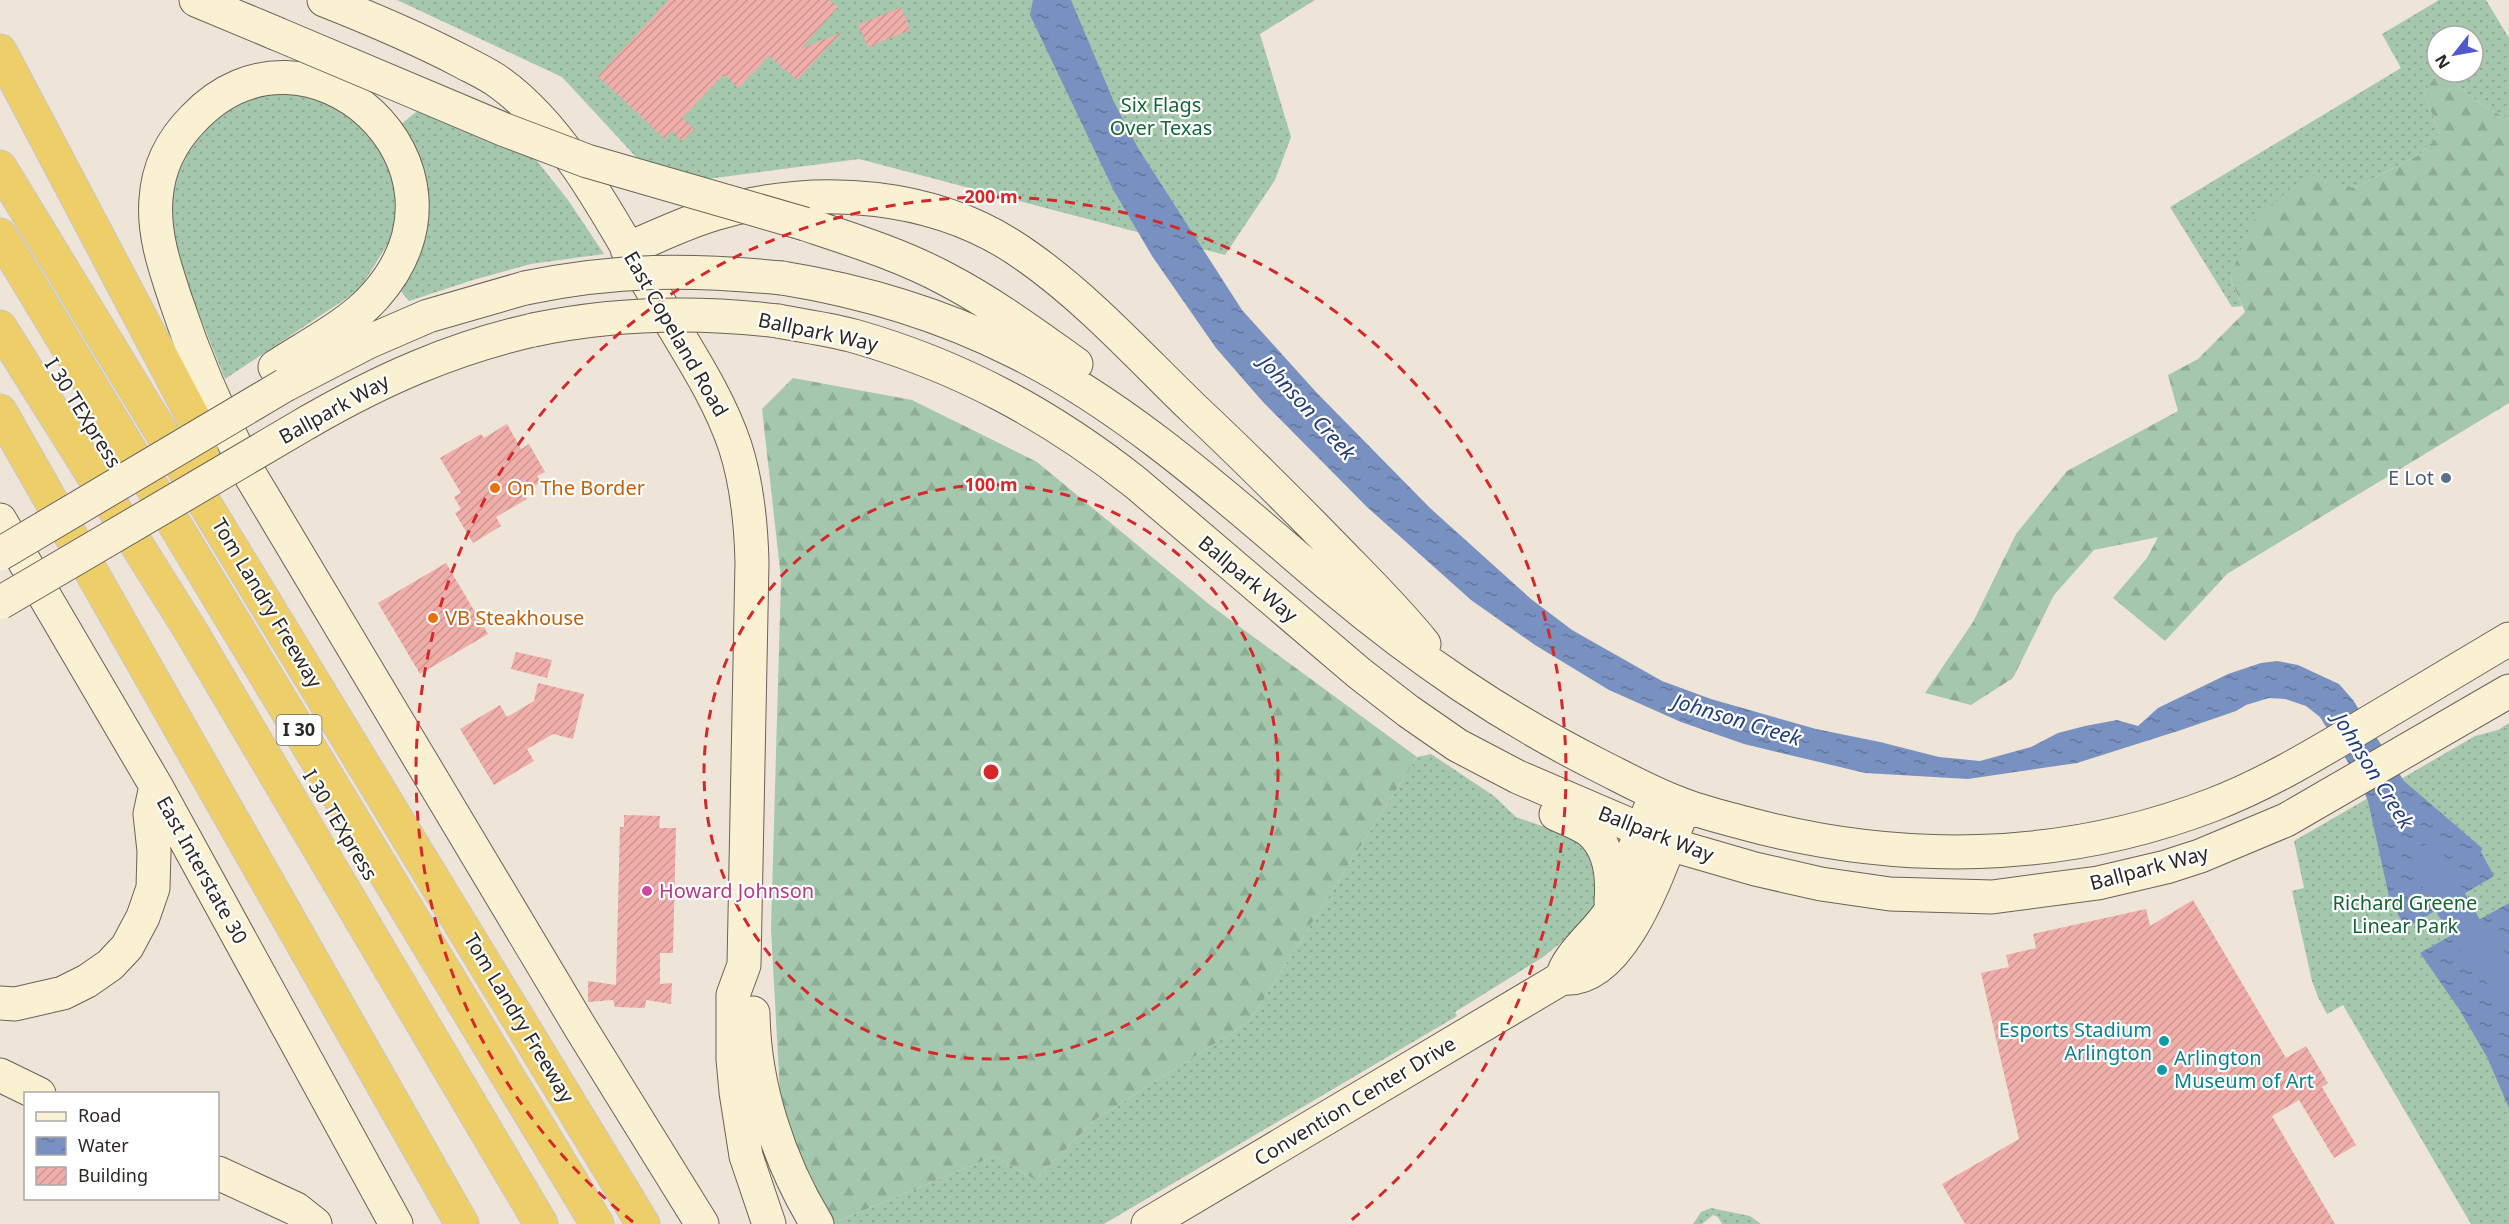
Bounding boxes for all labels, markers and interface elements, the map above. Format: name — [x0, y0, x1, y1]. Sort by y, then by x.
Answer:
north arrow — [2425, 24, 2485, 84]
text: N — [2429, 50, 2455, 73]
park label: Six Flags Over Texas — [1110, 91, 1212, 141]
text: 200 m — [964, 184, 1018, 208]
street label: East Copeland Road — [618, 246, 735, 421]
street label: Ballpark Way — [756, 306, 881, 358]
water label: Johnson Creek — [1250, 346, 1363, 467]
street label: I 30 TEXpress — [39, 353, 128, 473]
street label: Ballpark Way — [274, 367, 394, 450]
place label: E Lot — [2388, 464, 2434, 491]
marker: E Lot — [2439, 471, 2453, 485]
text: 100 m — [964, 472, 1018, 496]
place label: On The Border — [507, 474, 645, 501]
marker: On The Border — [488, 481, 502, 495]
street label: Tom Landry Freeway — [206, 513, 329, 693]
street label: Ballpark Way — [1193, 529, 1304, 629]
place label: VB Steakhouse — [445, 604, 584, 631]
marker: VB Steakhouse — [426, 611, 440, 625]
water label: Johnson Creek — [1666, 685, 1806, 752]
water label: Johnson Creek — [2325, 704, 2422, 835]
road number: I 30 — [276, 715, 322, 745]
centre of rings — [981, 762, 1001, 782]
street label: I 30 TEXpress — [297, 764, 384, 885]
street label: East Interstate 30 — [151, 791, 254, 948]
street label: Ballpark Way — [1594, 799, 1719, 868]
street label: Ballpark Way — [2087, 839, 2212, 896]
place label: Howard Johnson — [659, 877, 814, 904]
marker: Howard Johnson — [640, 884, 654, 898]
park label: Richard Greene Linear Park — [2333, 889, 2477, 939]
street label: Tom Landry Freeway — [458, 928, 581, 1108]
place label: Esports Stadium Arlington — [1999, 1016, 2152, 1066]
street label: Convention Center Drive — [1249, 1030, 1461, 1172]
marker: Esports Stadium Arlington — [2157, 1034, 2171, 1048]
place label: Arlington Museum of Art — [2174, 1044, 2314, 1094]
marker: Arlington Museum of Art — [2155, 1063, 2169, 1077]
legend — [24, 1092, 219, 1200]
text: Road — [78, 1103, 121, 1127]
text: Water — [78, 1133, 129, 1157]
text: Building — [78, 1163, 148, 1187]

